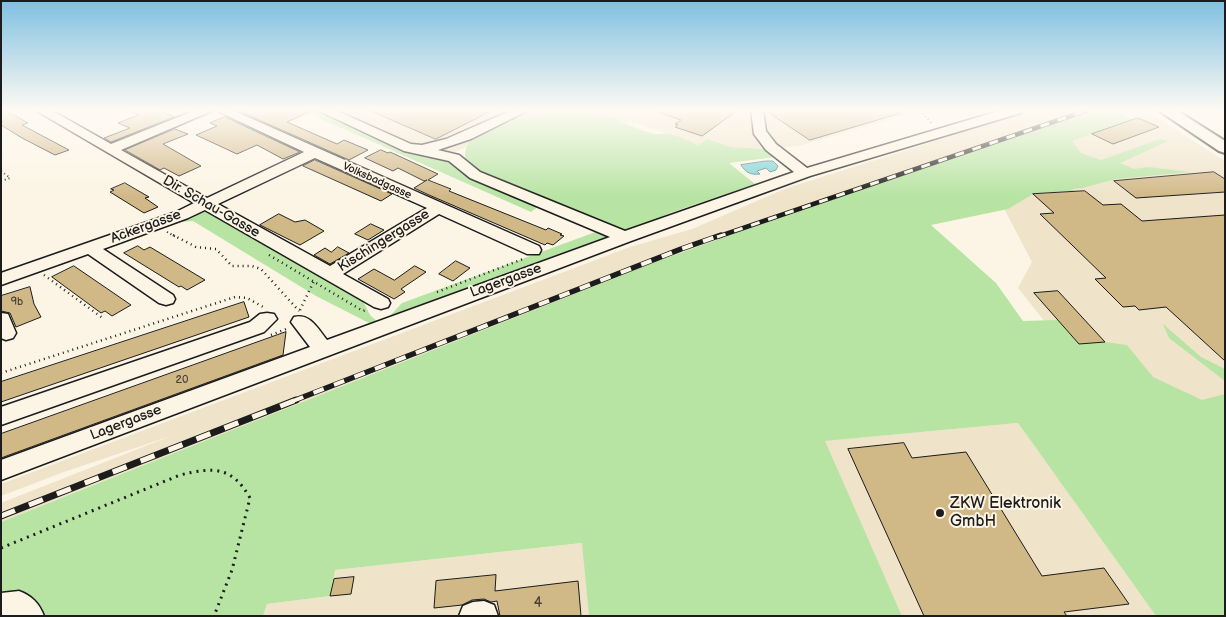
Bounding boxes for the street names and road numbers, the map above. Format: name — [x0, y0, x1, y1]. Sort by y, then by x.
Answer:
street label: Volksbadgasse — [340, 160, 414, 202]
street label: Dir. Schau-Gasse — [159, 172, 263, 242]
street label: Kischingergasse — [335, 206, 433, 276]
street label: Ackergasse — [109, 207, 183, 247]
street label: Lagergasse — [468, 260, 544, 302]
street label: Lagergasse — [88, 402, 164, 444]

